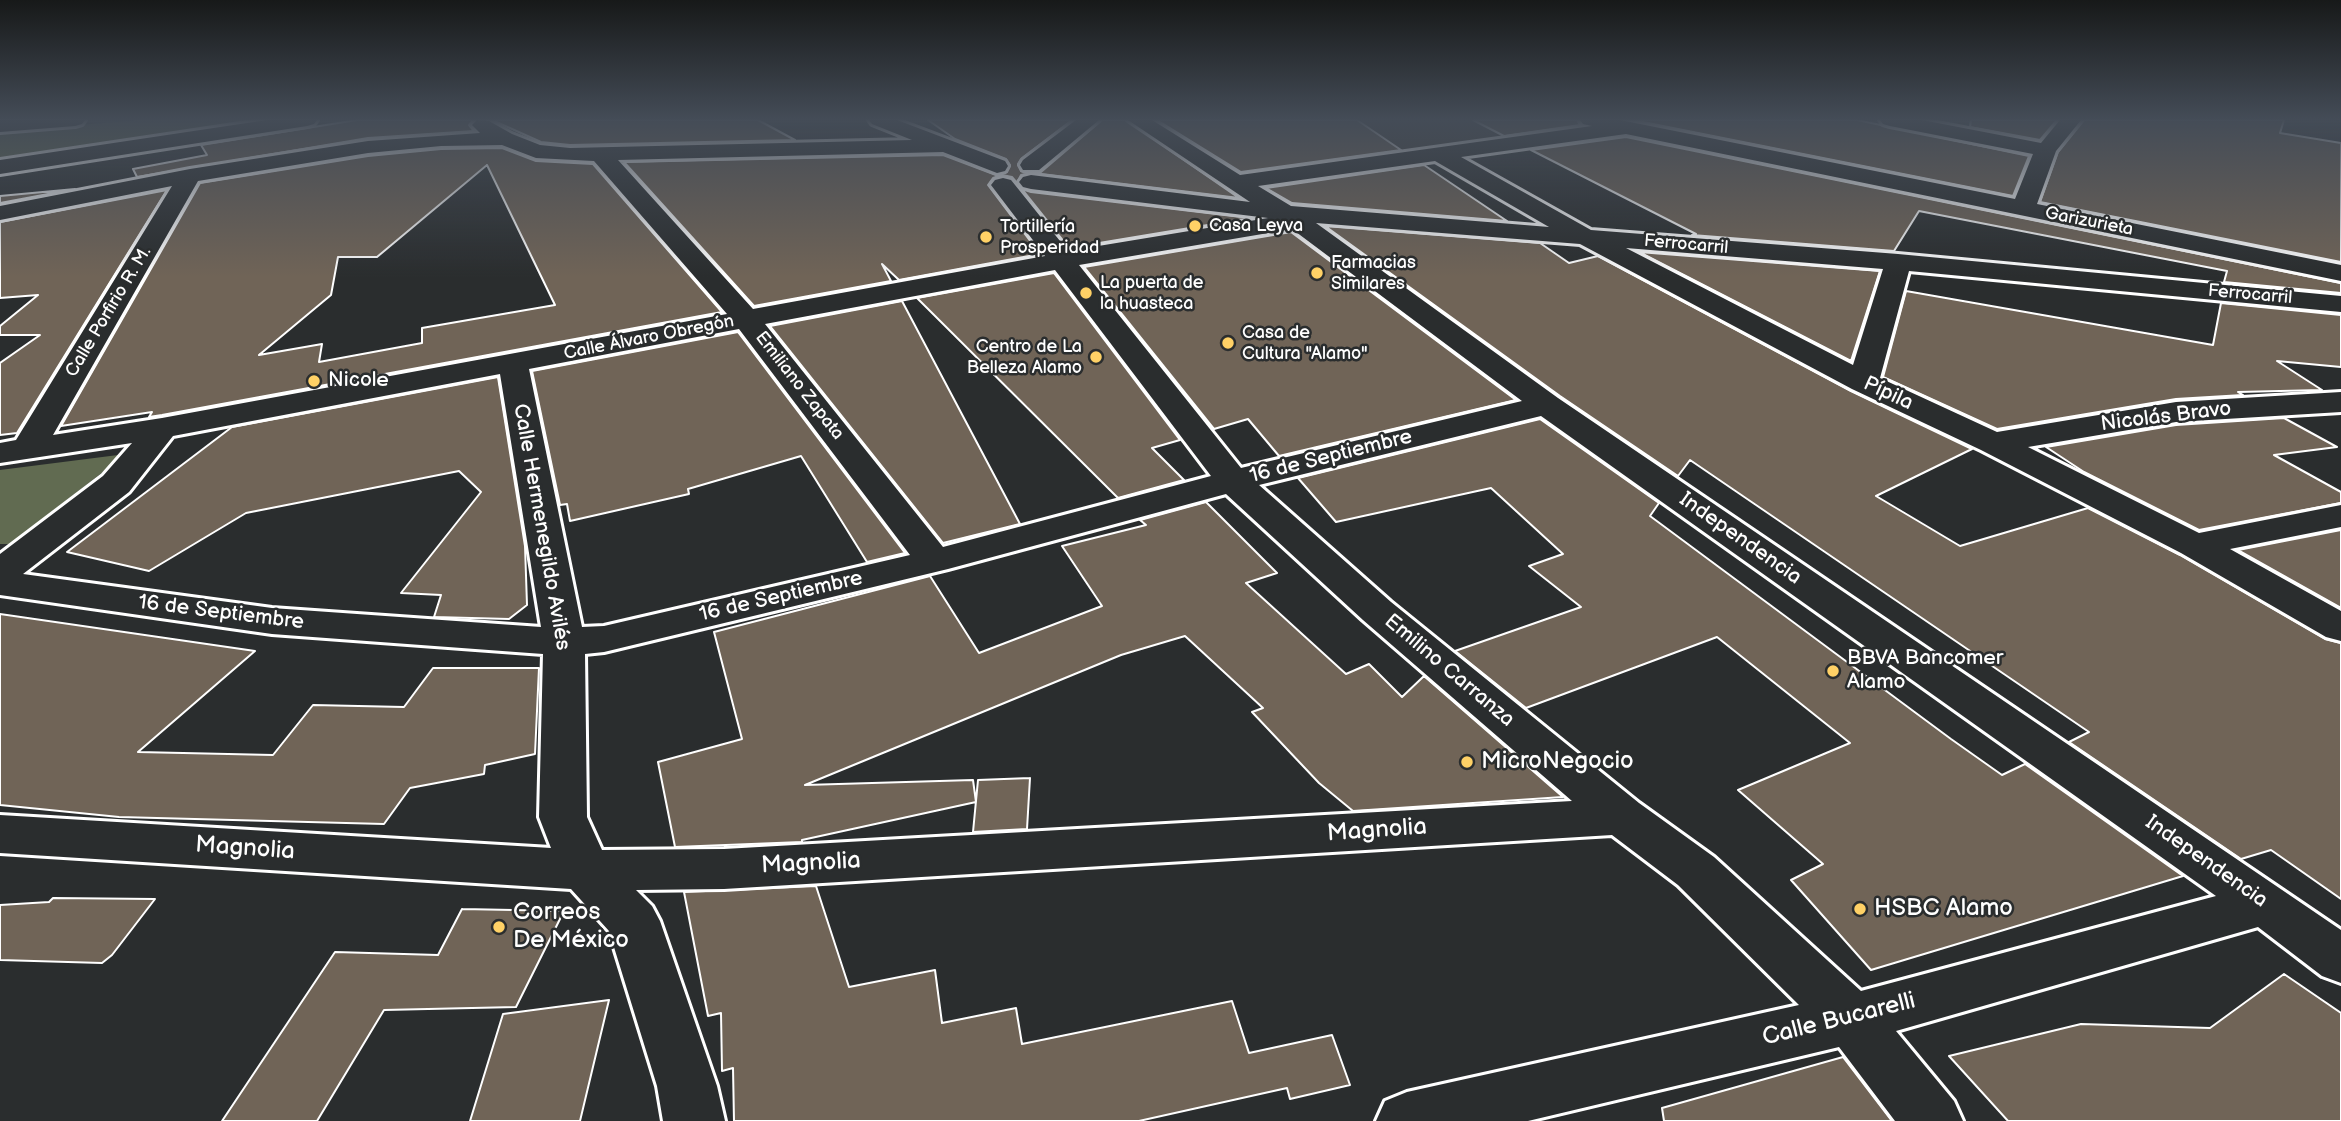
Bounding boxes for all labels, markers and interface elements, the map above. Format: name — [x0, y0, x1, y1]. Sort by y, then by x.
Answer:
street label: Garizurieta — [2043, 203, 2135, 241]
place label: Casa Leyva — [1209, 215, 1303, 237]
place label: Tortillería Prosperidad — [1000, 216, 1099, 258]
marker: Casa Leyva — [1187, 218, 1203, 234]
marker: Tortillería Prosperidad — [978, 229, 994, 245]
street label: Ferrocarril — [1643, 231, 1729, 259]
street label: Calle Porfirio R. M. — [62, 243, 156, 381]
place label: Farmacias Similares — [1331, 252, 1416, 294]
marker: Farmacias Similares — [1309, 265, 1325, 281]
place label: La puerta de la huasteca — [1100, 272, 1204, 314]
street label: Ferrocarril — [2207, 281, 2293, 309]
marker: La puerta de la huasteca — [1078, 285, 1094, 301]
street label: Calle Álvaro Obregón — [562, 311, 736, 365]
place label: Casa de Cultura "Alamo" — [1242, 322, 1368, 364]
street label: Emiliano Zapata — [750, 327, 848, 445]
marker: Casa de Cultura "Alamo" — [1220, 335, 1236, 351]
place label: Centro de La Belleza Alamo — [967, 336, 1082, 378]
marker: Centro de La Belleza Alamo — [1088, 349, 1104, 365]
place label: Nicole — [328, 368, 389, 394]
street label: Pípila — [1859, 372, 1917, 416]
marker: Nicole — [306, 373, 322, 389]
street label: Nicolás Bravo — [2099, 396, 2233, 438]
street label: Calle Hermenegildo Avilés — [507, 402, 575, 652]
street label: 16 de Septiembre — [1247, 425, 1415, 489]
street label: Independencia — [1674, 487, 1806, 591]
street label: 16 de Septiembre — [697, 566, 865, 628]
street label: 16 de Septiembre — [137, 590, 305, 636]
street label: Emilino Carranza — [1379, 609, 1519, 733]
place label: BBVA Bancomer Alamo — [1847, 646, 2003, 696]
marker: BBVA Bancomer Alamo — [1825, 663, 1841, 679]
place label: MicroNegocio — [1481, 748, 1634, 776]
marker: MicroNegocio — [1459, 754, 1475, 770]
street label: Independencia — [2140, 810, 2272, 914]
street label: Magnolia — [1326, 813, 1428, 849]
street label: Magnolia — [194, 831, 296, 867]
street label: Magnolia — [760, 847, 862, 881]
place label: HSBC Alamo — [1874, 895, 2013, 923]
place label: Correos De México — [513, 899, 629, 955]
marker: HSBC Alamo — [1852, 901, 1868, 917]
marker: Correos De México — [491, 919, 507, 935]
street label: Calle Bucarelli — [1759, 987, 1919, 1053]

